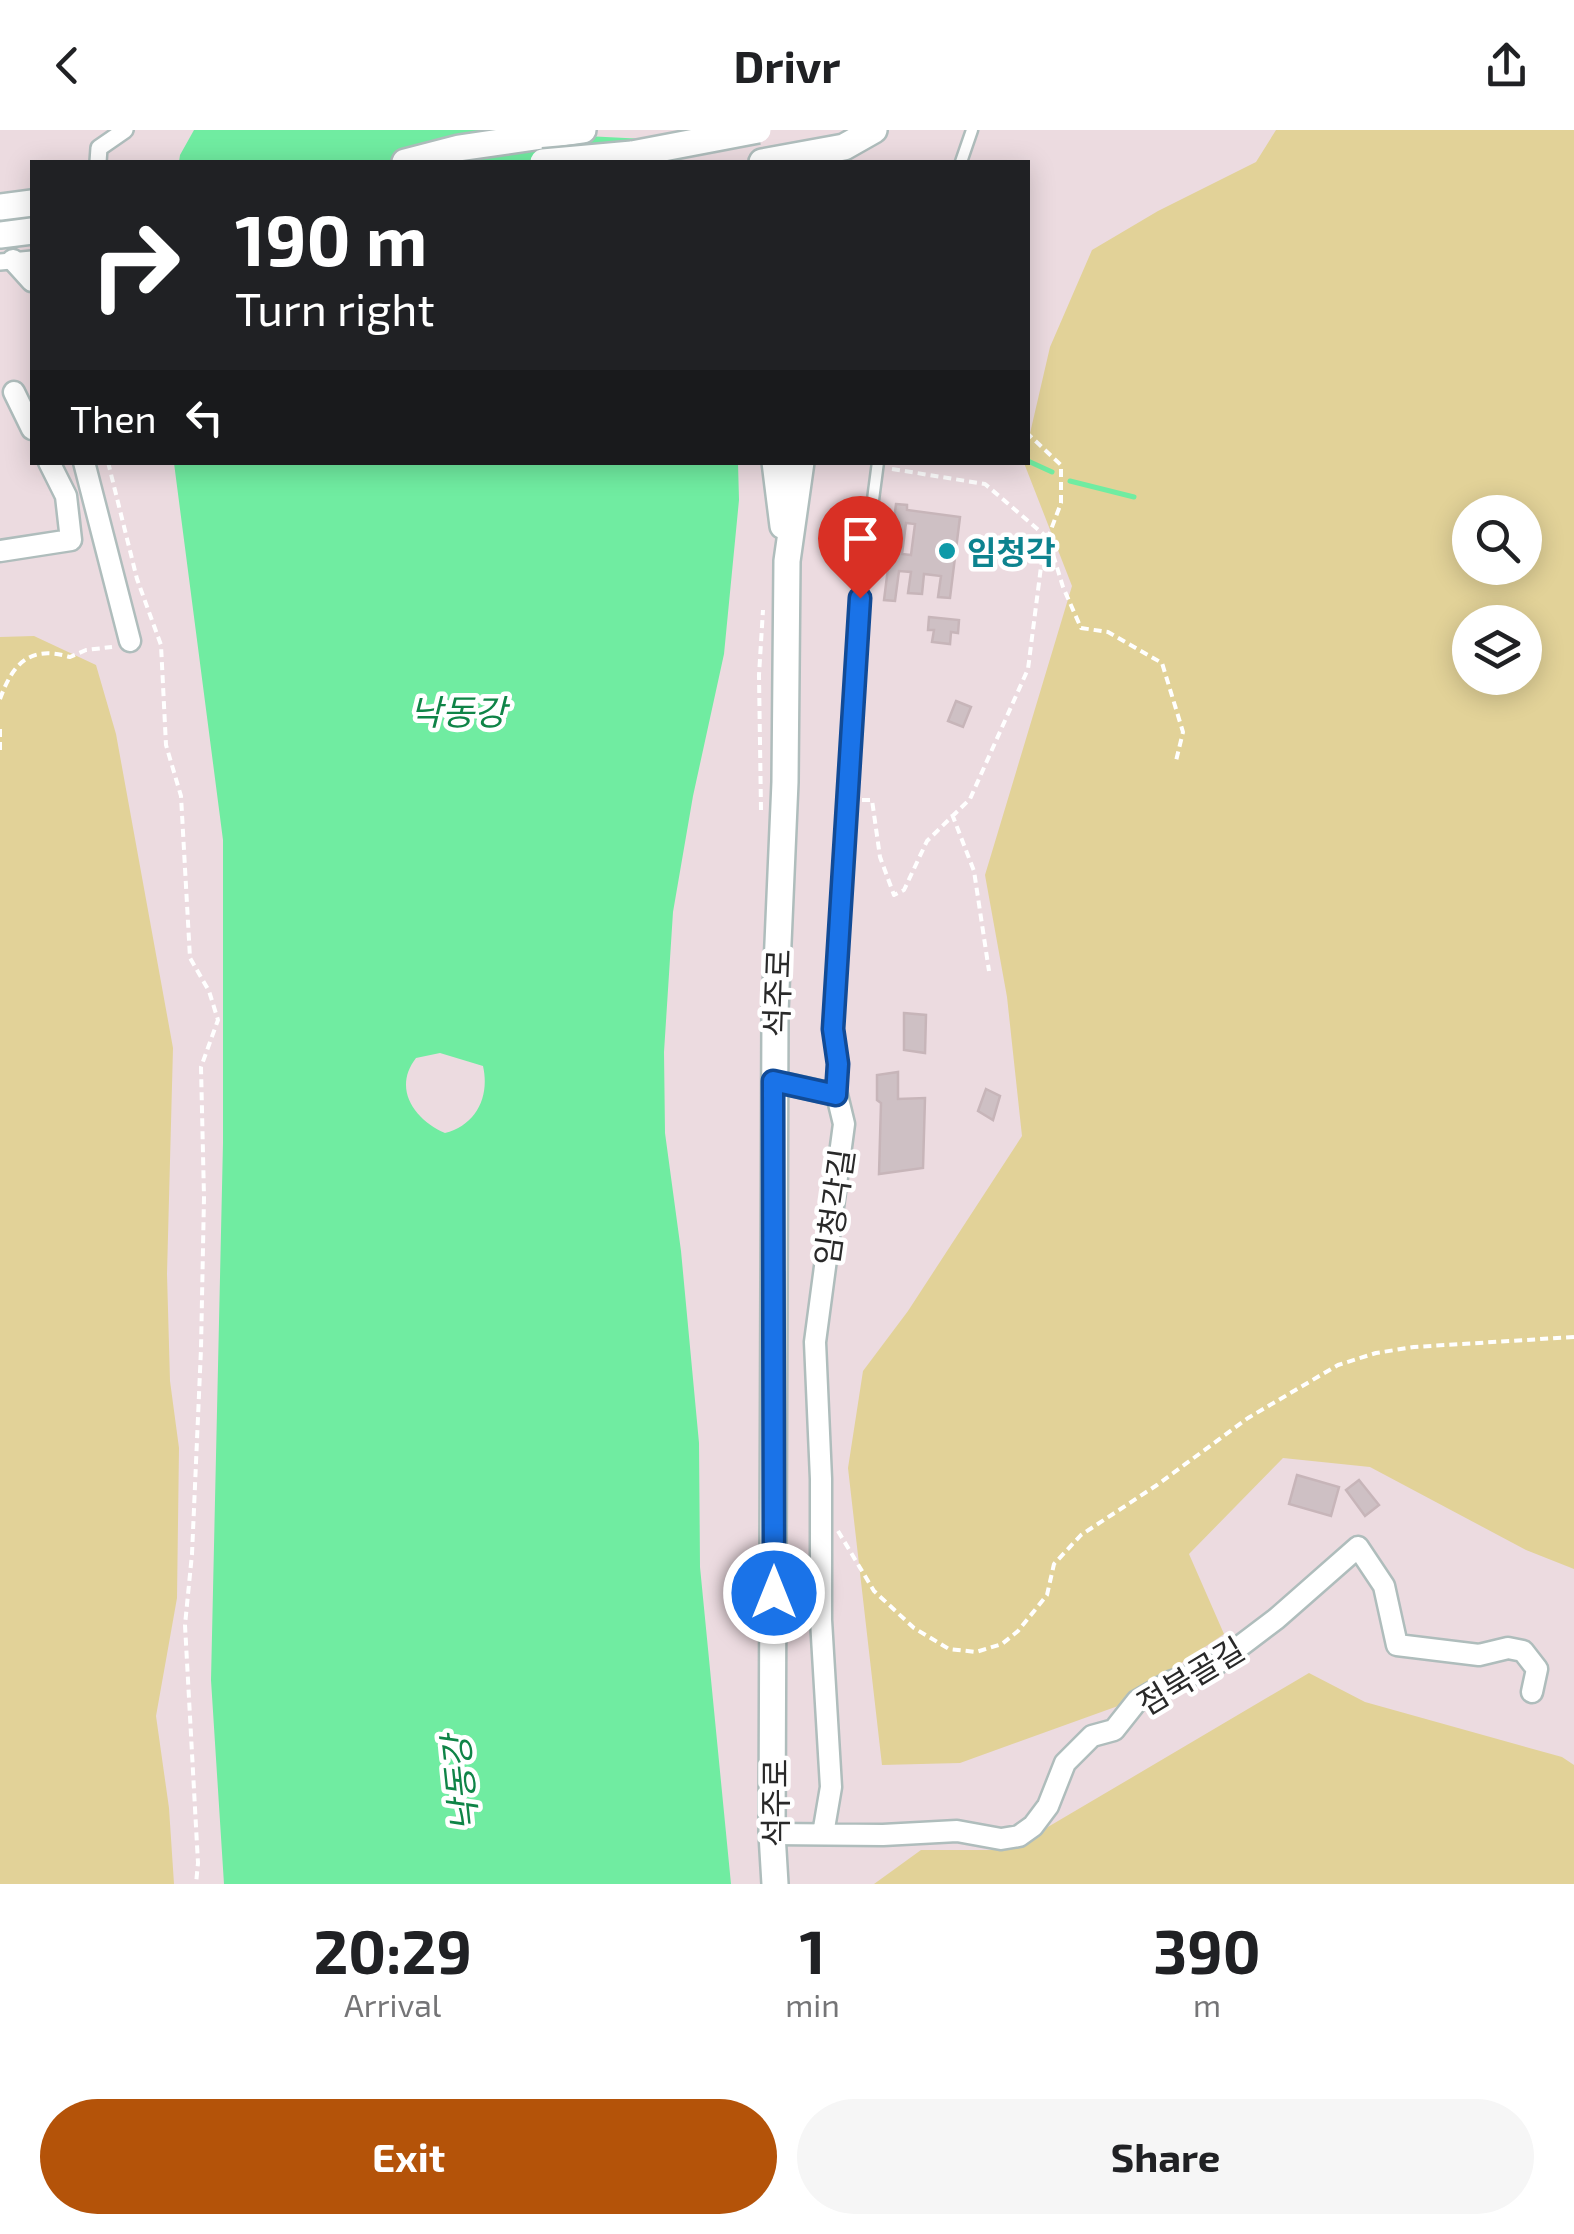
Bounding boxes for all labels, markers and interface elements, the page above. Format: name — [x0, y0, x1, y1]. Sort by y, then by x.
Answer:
icon: back — [40, 38, 95, 93]
text: Drivr — [733, 38, 841, 92]
icon: share — [1479, 38, 1534, 93]
text: 190 m — [235, 196, 428, 280]
icon: right — [70, 200, 200, 330]
text: Turn right — [235, 281, 435, 335]
icon: left — [177, 390, 232, 445]
text: Then — [70, 395, 157, 441]
map controls — [1452, 495, 1542, 695]
button: search — [1452, 495, 1542, 585]
pin — [818, 496, 903, 599]
icon: arrive — [833, 511, 888, 566]
place label: 임청각 — [967, 532, 1055, 570]
marker: 임청각 — [936, 540, 958, 562]
button: layers — [1452, 605, 1542, 695]
water label: 낙동강 — [410, 690, 511, 732]
street label: 석주로 — [755, 948, 797, 1038]
street label: 임청각길 — [806, 1146, 860, 1268]
position arrow — [722, 1541, 826, 1645]
street label: 점북골길 — [1130, 1628, 1250, 1722]
water label: 낙동강 — [433, 1729, 485, 1834]
street label: 석주로 — [755, 1759, 793, 1847]
text: 20:29 — [313, 1914, 472, 1986]
text: 1 — [800, 1914, 826, 1986]
text: 390 — [1153, 1914, 1261, 1986]
text: Arrival — [344, 1985, 441, 2023]
text: min — [785, 1985, 840, 2023]
text: m — [1193, 1985, 1221, 2023]
button: Exit — [40, 2099, 777, 2214]
button: Share — [797, 2099, 1534, 2214]

